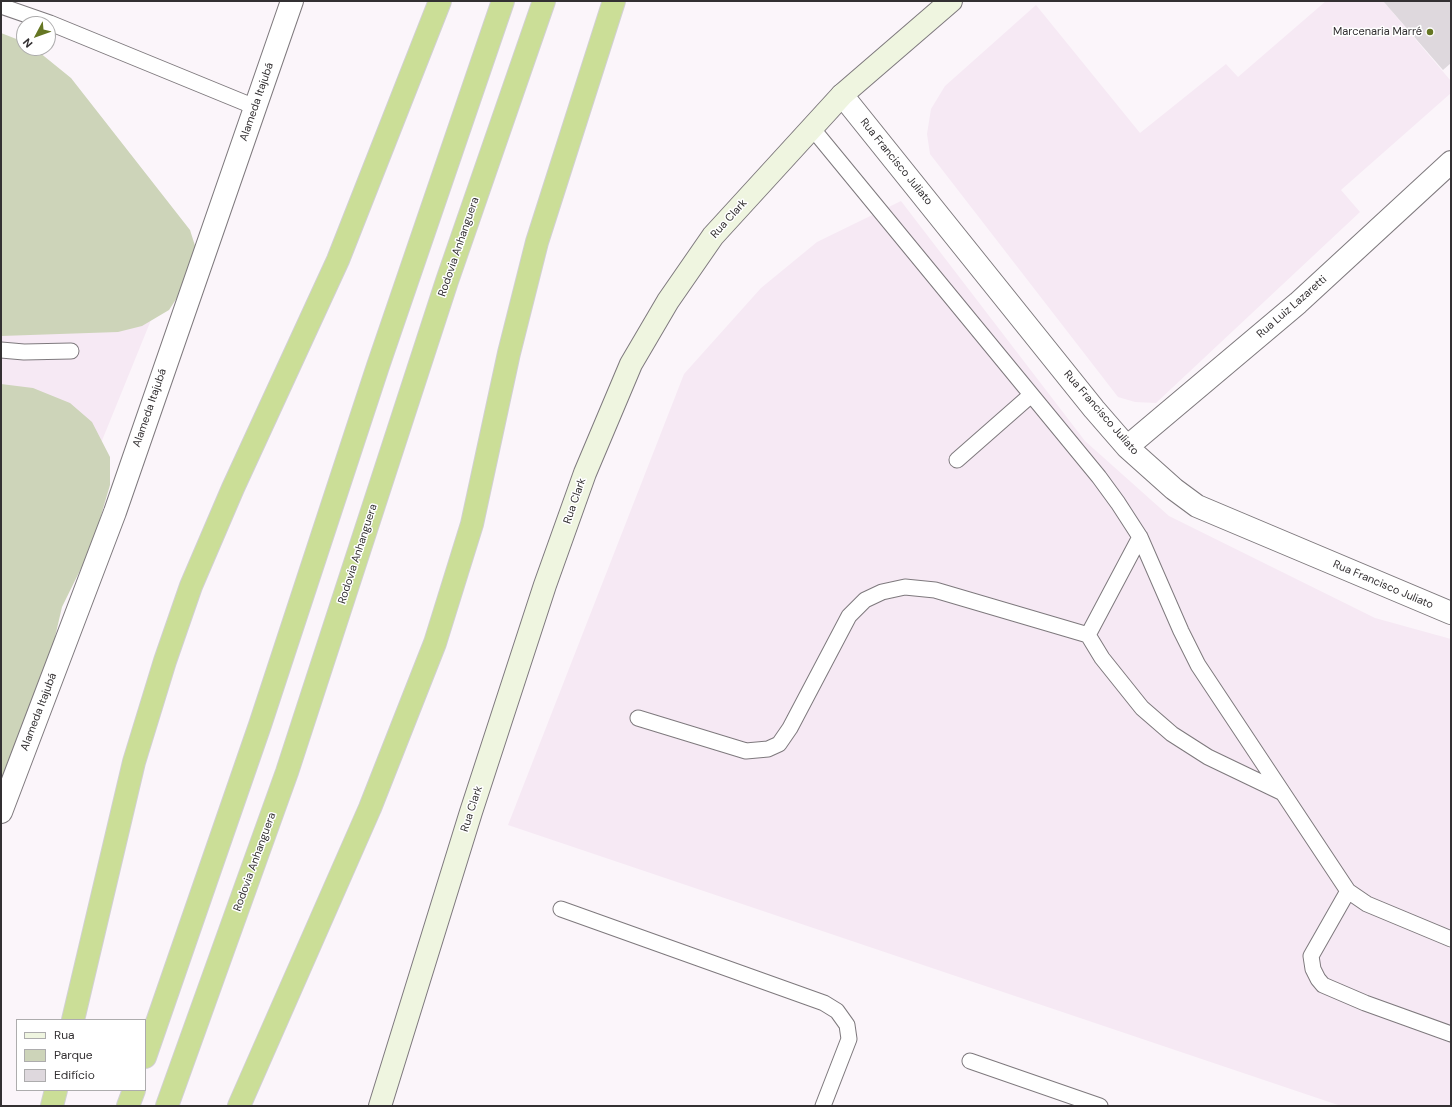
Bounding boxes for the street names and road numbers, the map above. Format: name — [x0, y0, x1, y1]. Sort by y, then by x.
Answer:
street label: Alameda Itajubá — [237, 61, 277, 143]
street label: Rua Francisco Juliato — [857, 116, 935, 208]
street label: Rodovia Anhanguera — [436, 196, 482, 298]
street label: Rua Clark — [708, 197, 750, 241]
street label: Rua Luiz Lazaretti — [1254, 273, 1330, 341]
street label: Alameda Itajubá — [130, 367, 170, 449]
street label: Rua Francisco Juliato — [1061, 368, 1141, 458]
street label: Rua Clark — [561, 476, 589, 526]
street label: Rodovia Anhanguera — [336, 502, 380, 606]
street label: Rua Francisco Juliato — [1331, 558, 1435, 612]
street label: Alameda Itajubá — [18, 671, 60, 753]
street label: Rua Clark — [458, 784, 486, 834]
street label: Rodovia Anhanguera — [231, 811, 279, 913]

